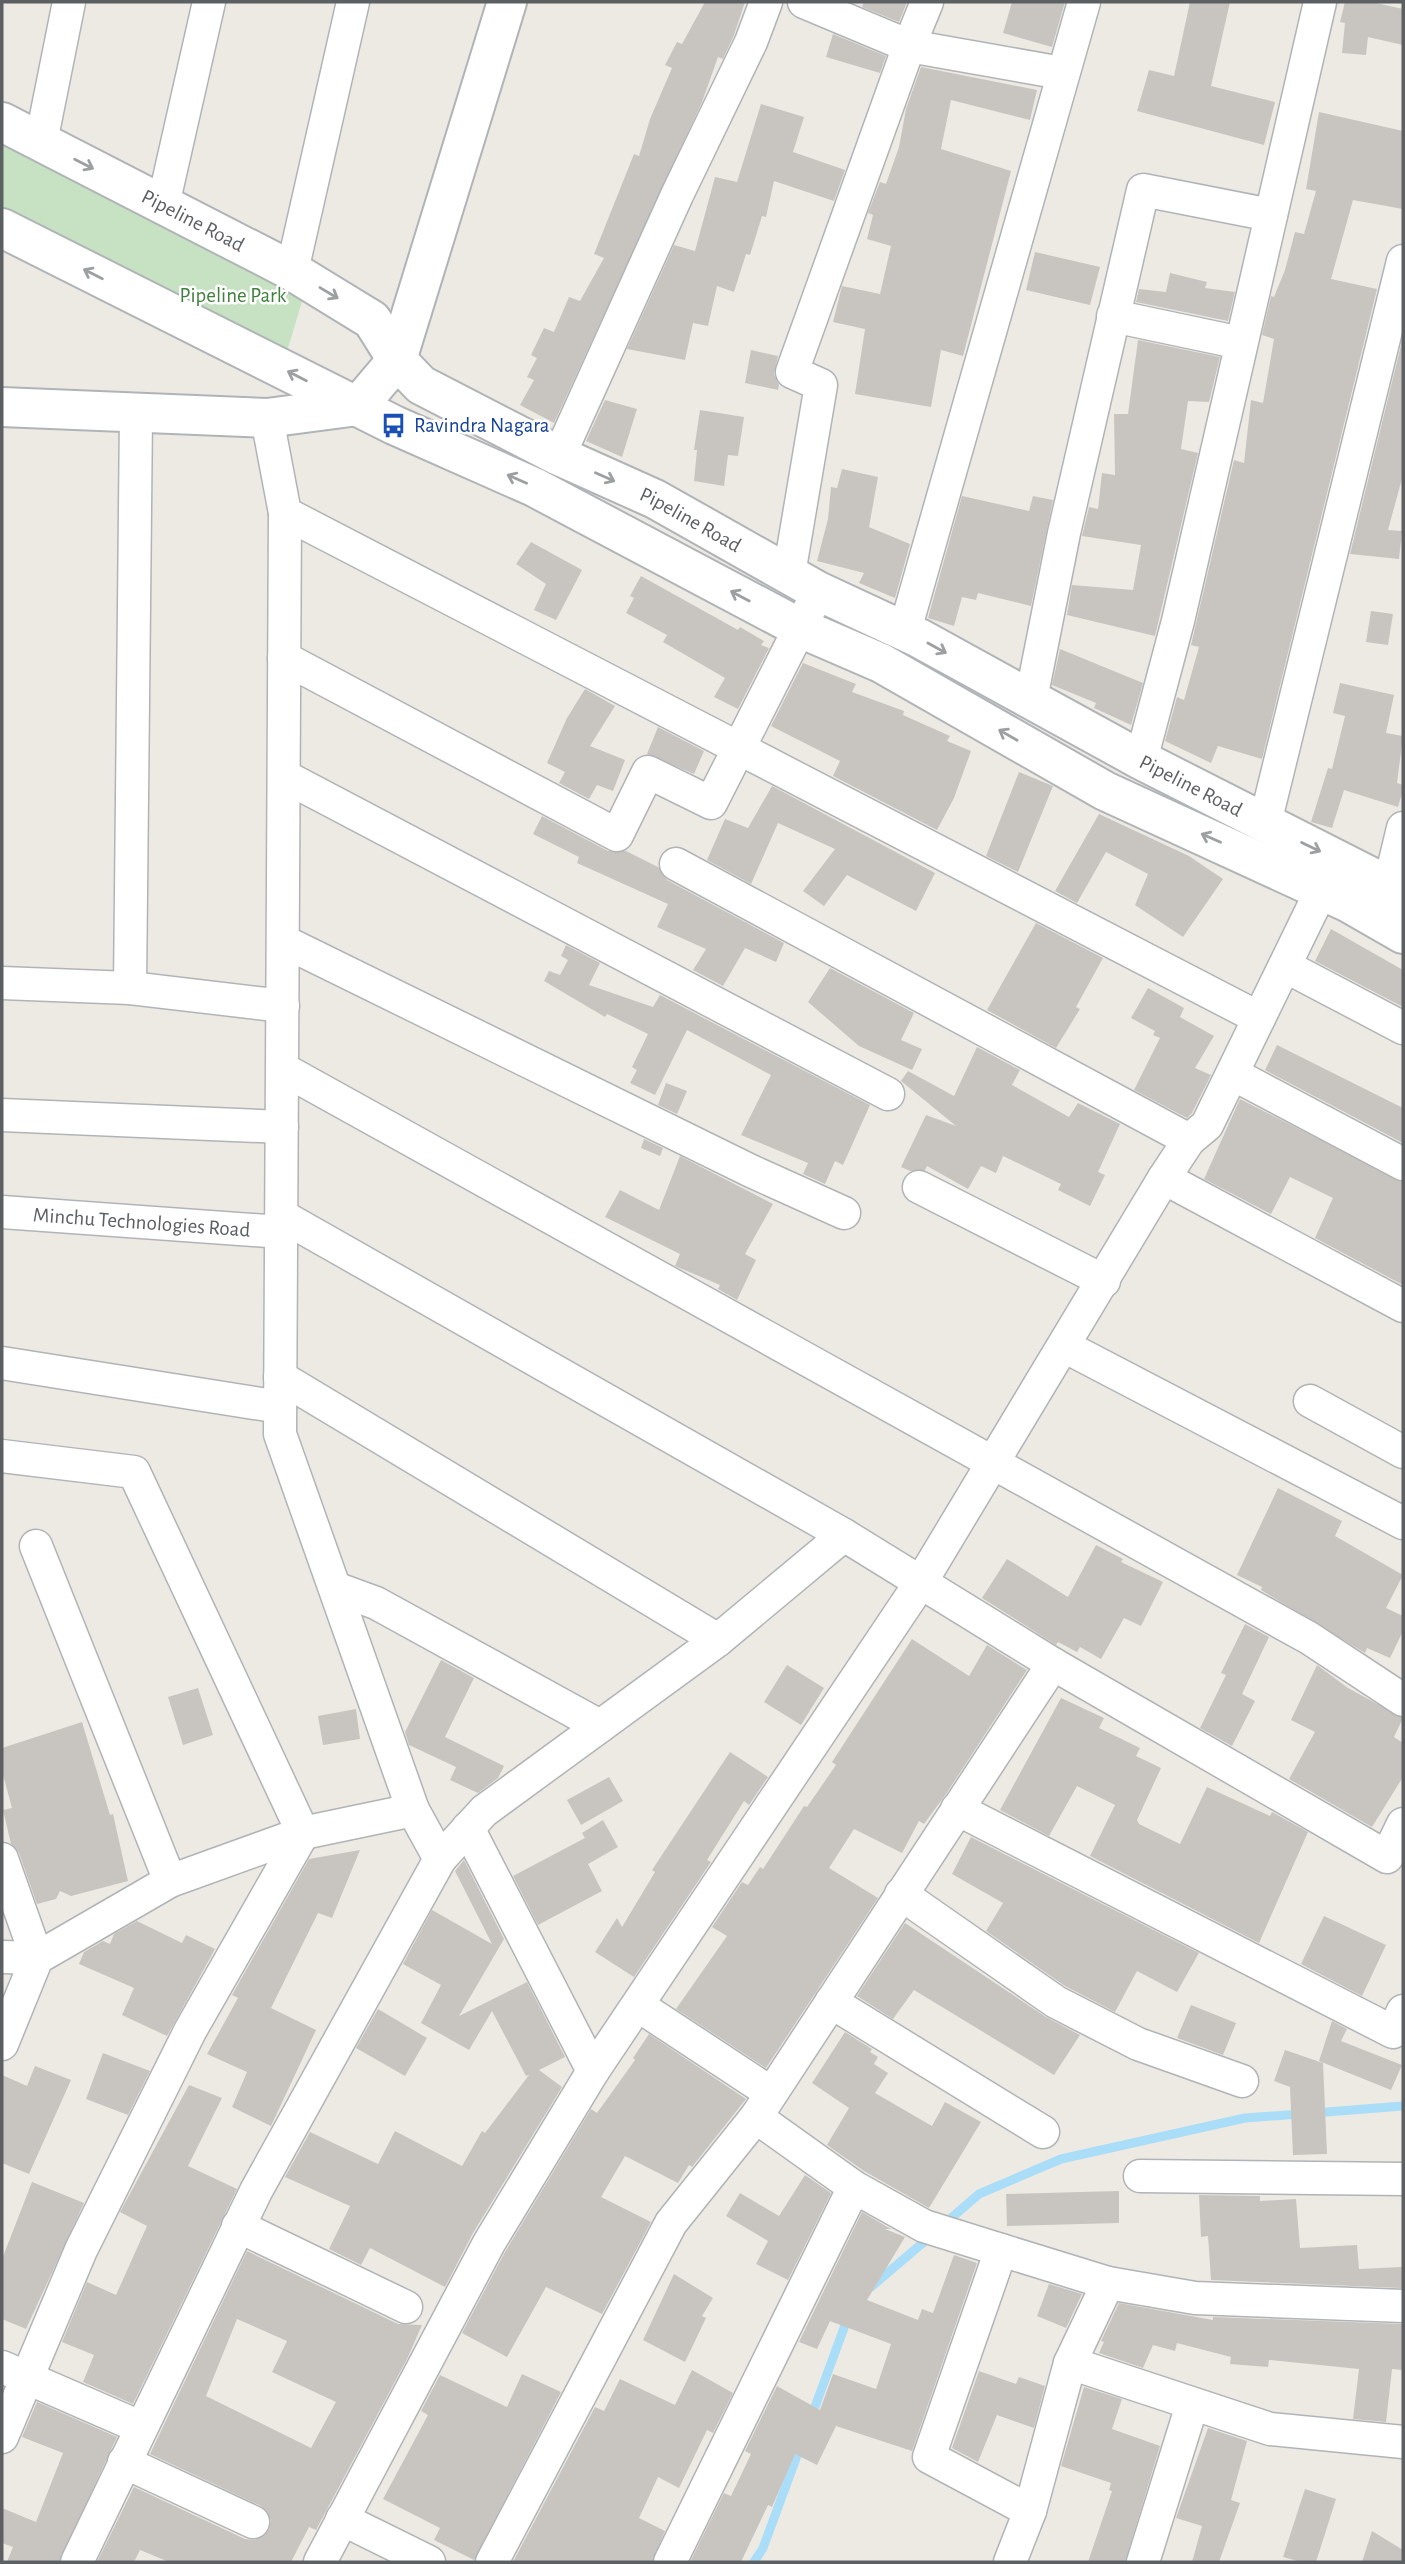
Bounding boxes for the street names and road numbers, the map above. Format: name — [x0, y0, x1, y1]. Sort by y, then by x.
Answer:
street label: Pipeline Road — [138, 186, 248, 256]
street label: Pipeline Road — [637, 484, 745, 556]
street label: Pipeline Road — [1136, 751, 1246, 821]
street label: Minchu Technologies Road — [32, 1204, 251, 1241]

